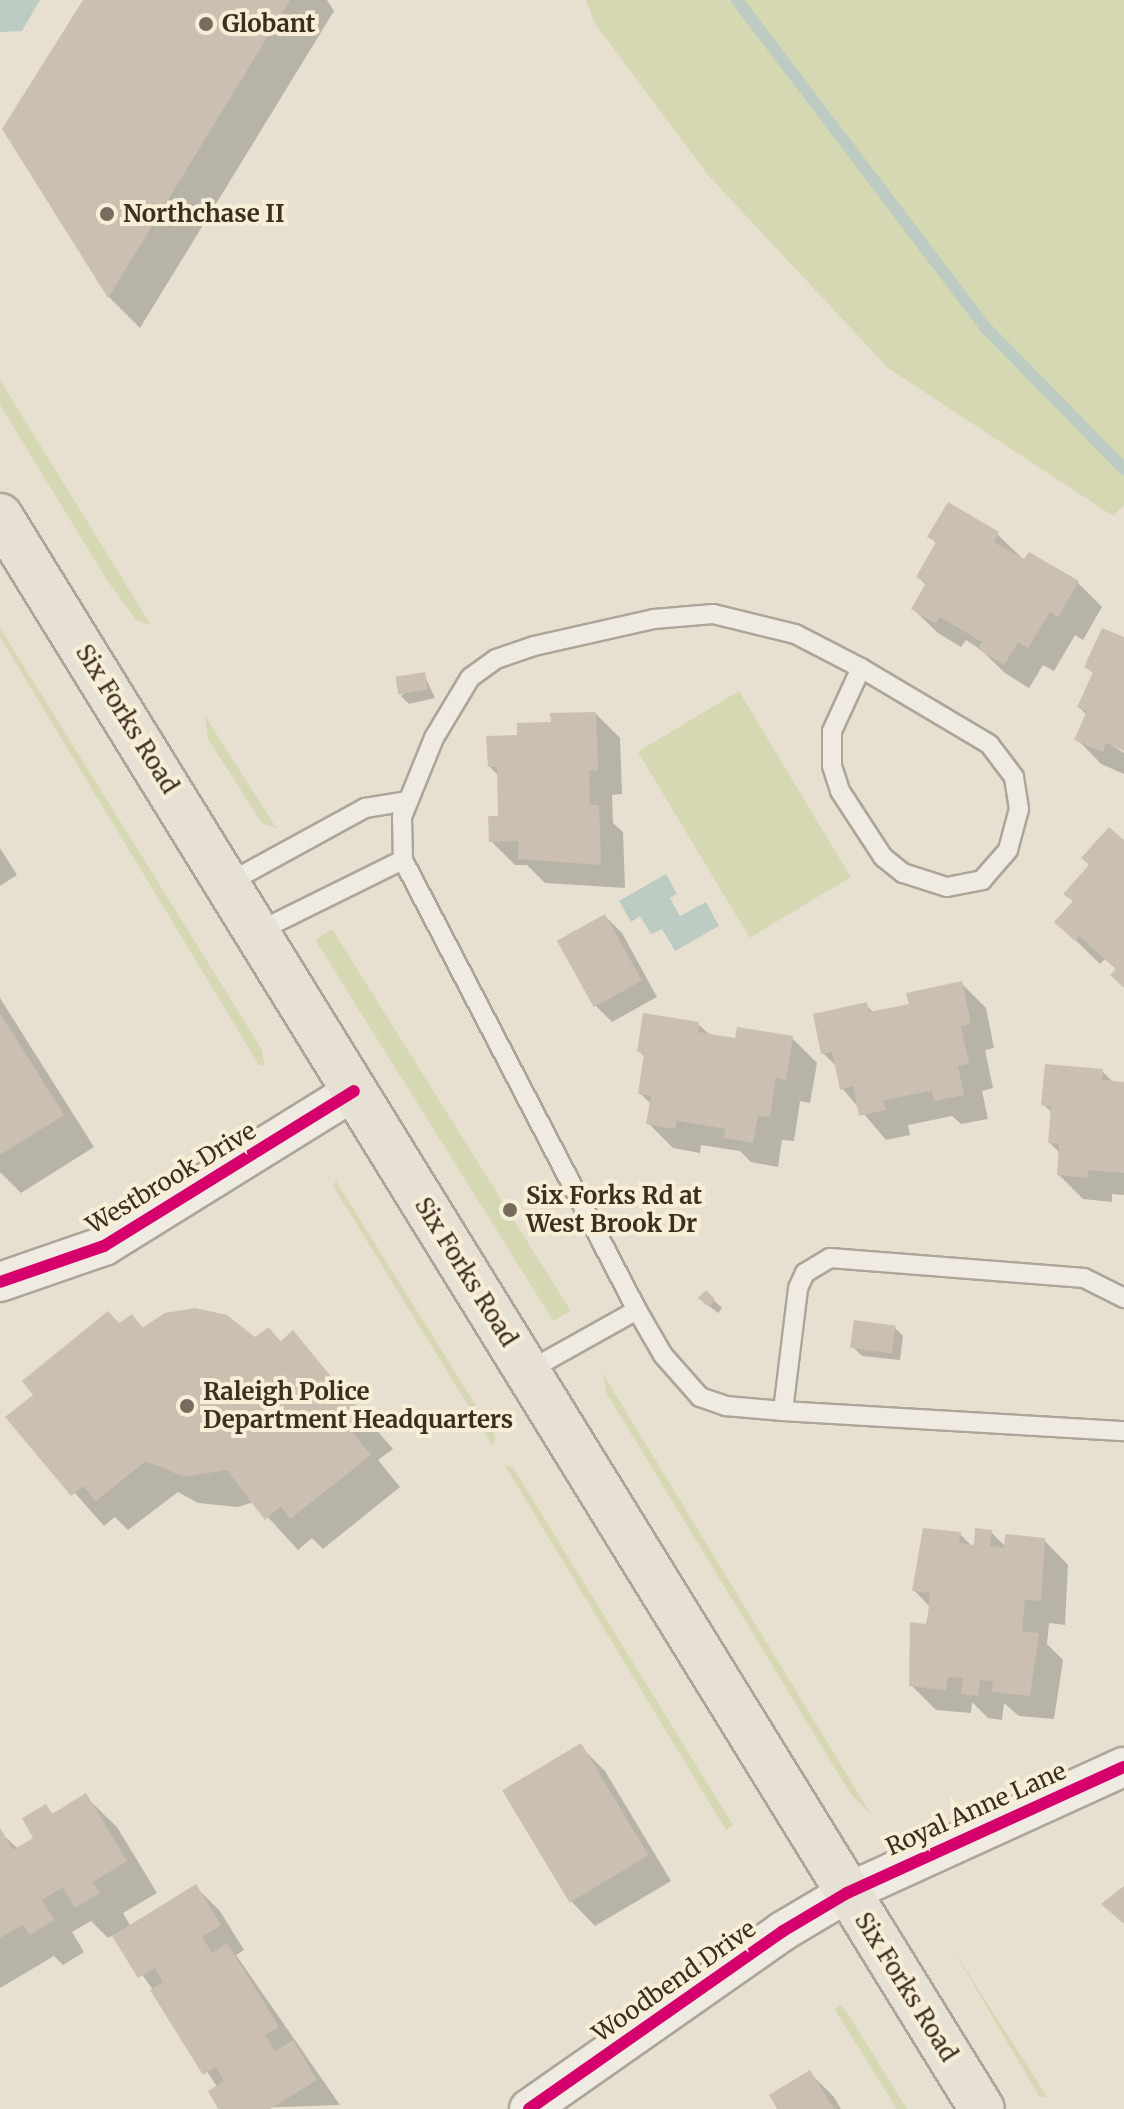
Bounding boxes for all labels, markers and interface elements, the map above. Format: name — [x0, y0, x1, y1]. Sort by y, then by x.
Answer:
place label: Globant — [222, 10, 315, 38]
marker: Globant — [197, 15, 215, 33]
place label: Northchase II — [123, 200, 285, 228]
marker: Northchase II — [98, 205, 116, 223]
street label: Six Forks Road — [70, 639, 184, 799]
street label: Westbrook Drive — [81, 1116, 261, 1240]
place label: Six Forks Rd at West Brook Dr — [526, 1182, 702, 1238]
street label: Six Forks Road — [409, 1192, 523, 1352]
marker: Six Forks Rd at West Brook Dr — [501, 1201, 519, 1219]
place label: Raleigh Police Department Headquarters — [203, 1378, 513, 1434]
marker: Raleigh Police Department Headquarters — [178, 1397, 196, 1415]
street label: Royal Anne Lane — [881, 1756, 1071, 1862]
street label: Six Forks Road — [849, 1907, 963, 2067]
street label: Woodbend Drive — [587, 1914, 761, 2048]

